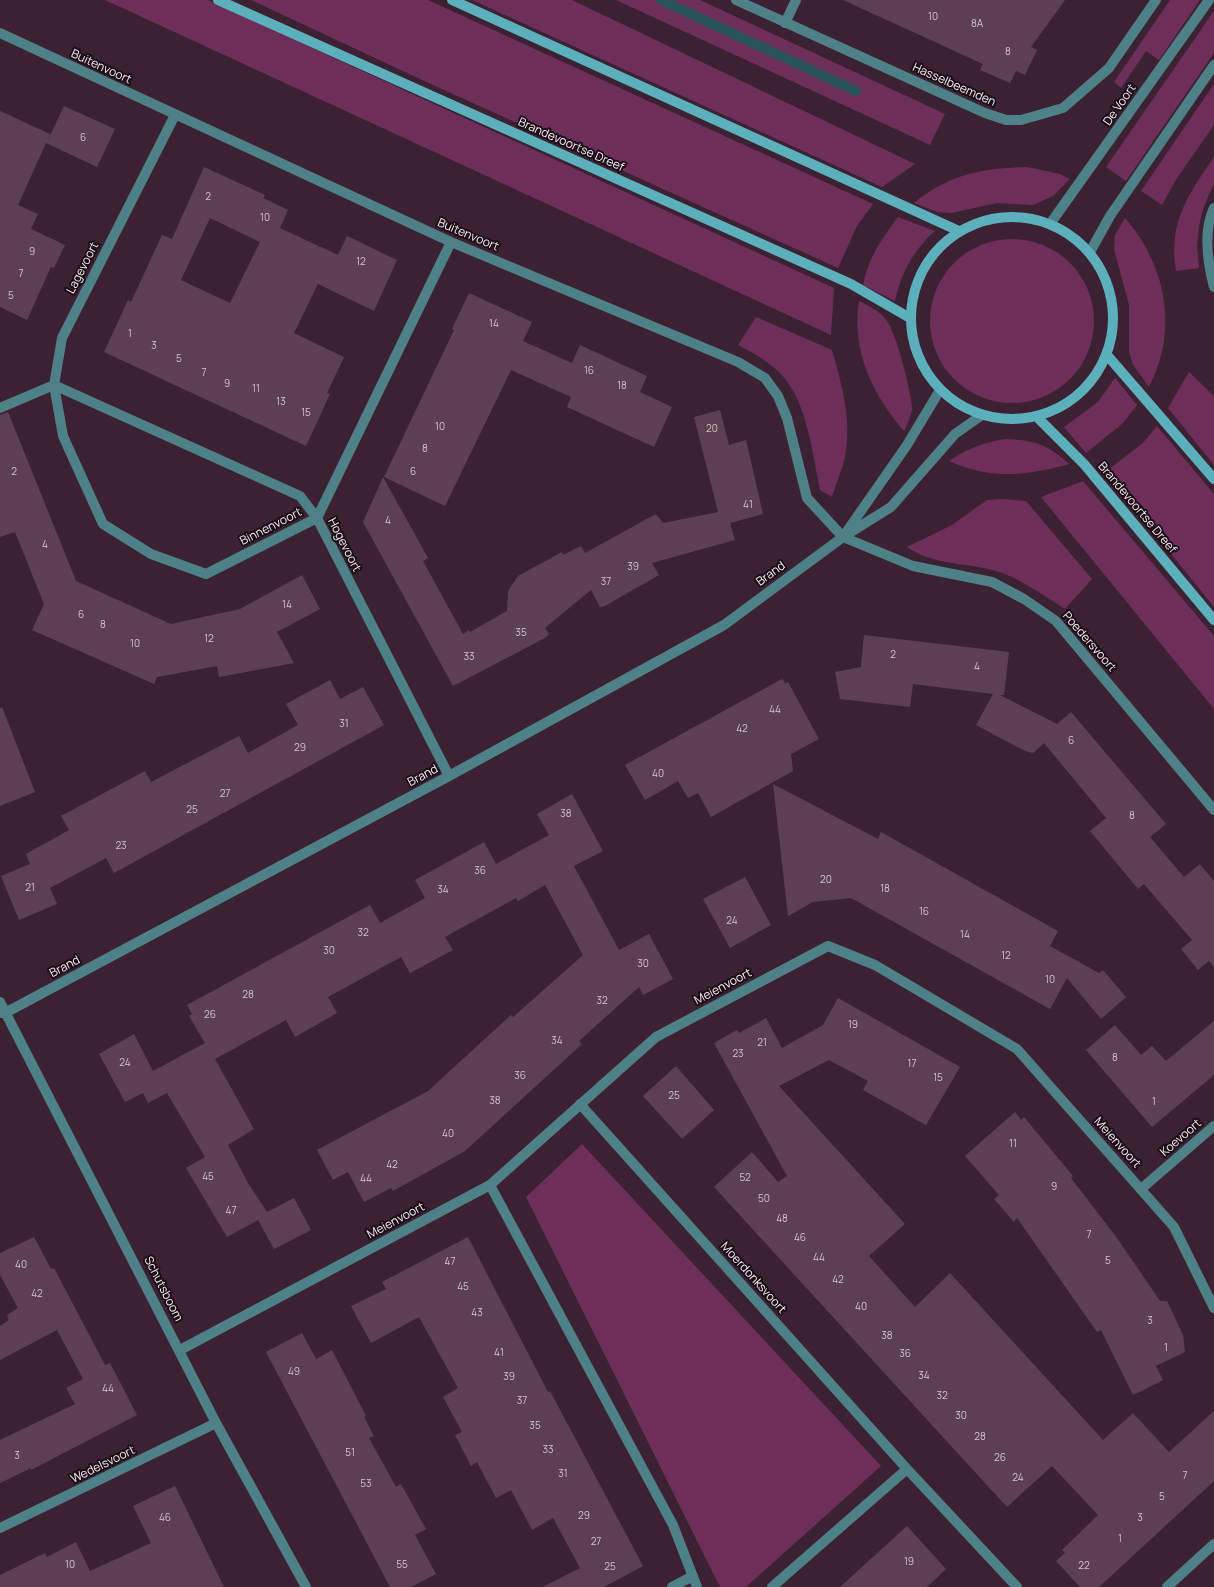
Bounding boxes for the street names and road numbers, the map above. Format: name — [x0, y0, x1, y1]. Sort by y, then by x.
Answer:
street label: Buitenvoort — [69, 47, 133, 87]
street label: Hasselbeemden — [910, 60, 998, 110]
street label: De Voort — [1101, 81, 1139, 129]
street label: Brandevoortse Dreef — [516, 115, 626, 175]
street label: Buitenvoort — [435, 216, 501, 254]
street label: Lagevoort — [64, 240, 102, 296]
street label: Brandevoortse Dreef — [1095, 460, 1179, 556]
street label: Binnenvoort — [238, 505, 304, 549]
street label: Hogevoort — [324, 516, 364, 574]
street label: Brand — [754, 559, 788, 589]
street label: Poedersvoort — [1059, 609, 1119, 675]
street label: Brand — [405, 762, 441, 790]
street label: Brand — [47, 953, 83, 981]
street label: Meienvoort — [692, 966, 754, 1008]
street label: Meienvoort — [1091, 1115, 1143, 1171]
street label: Koevoort — [1158, 1116, 1204, 1160]
street label: Meienvoort — [365, 1200, 427, 1242]
street label: Moerdonksvoort — [717, 1239, 789, 1317]
street label: Schutsboom — [140, 1254, 186, 1324]
street label: Wedelsvoort — [69, 1443, 137, 1487]

